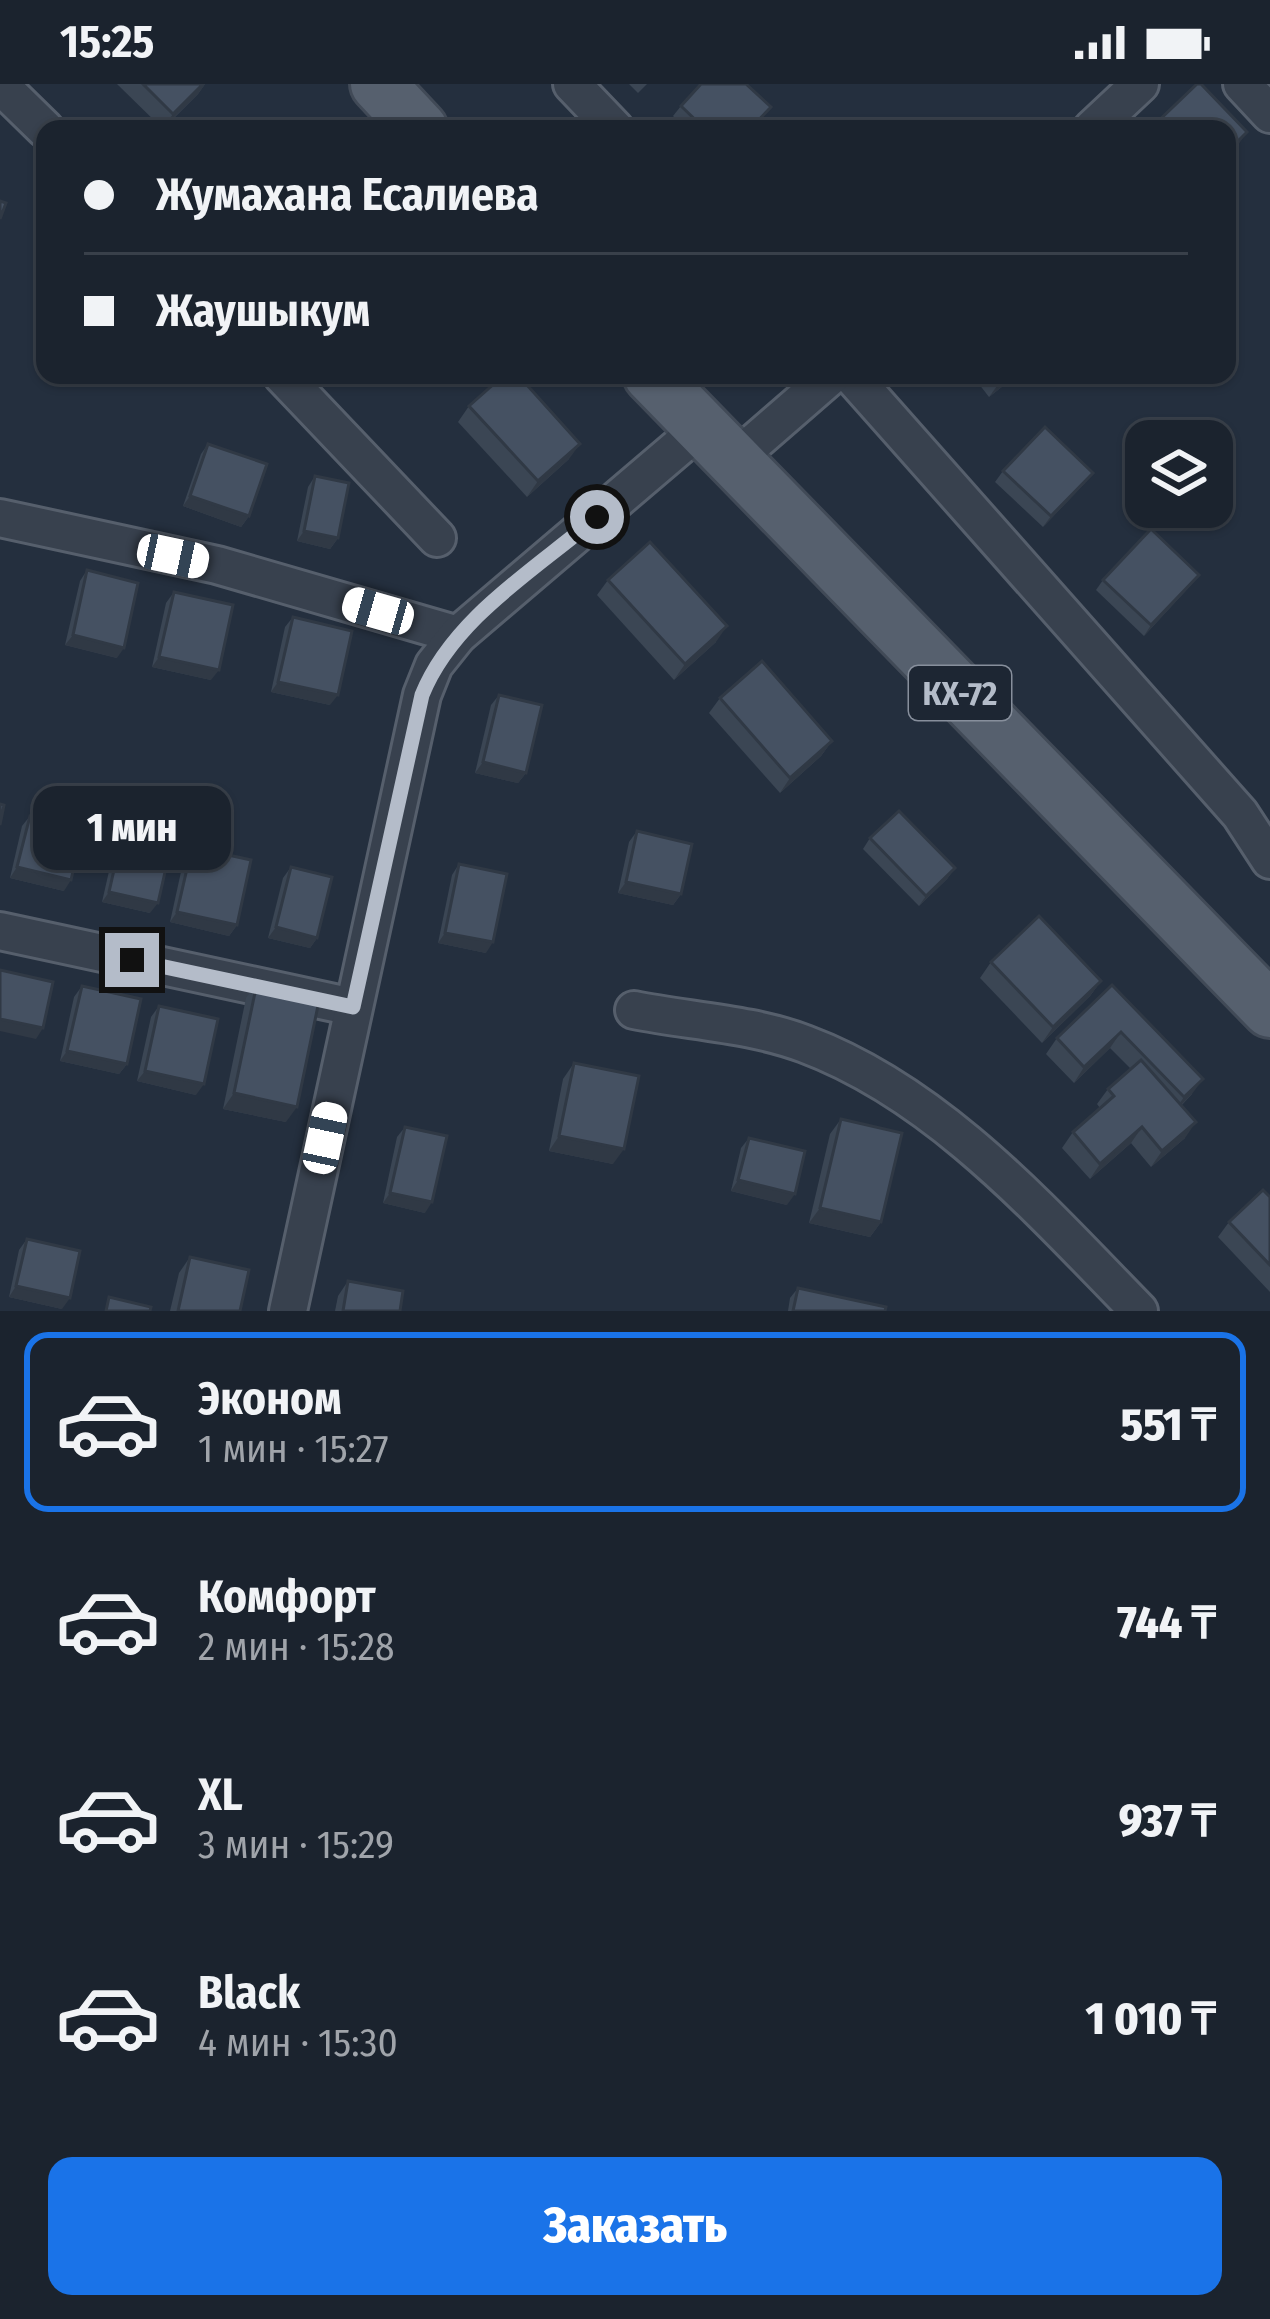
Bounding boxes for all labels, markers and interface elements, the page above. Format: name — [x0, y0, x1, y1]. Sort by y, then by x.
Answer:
text: 15:25 — [60, 15, 154, 69]
text: Жумахана Есалиева — [156, 168, 539, 222]
text: Жаушыкум — [156, 284, 370, 338]
map controls — [1125, 420, 1233, 528]
button: layers — [1125, 420, 1233, 528]
route start — [570, 490, 624, 544]
car — [134, 531, 212, 581]
car — [338, 584, 418, 638]
road number: КХ-72 — [909, 666, 1011, 720]
callout: 1 мин — [33, 786, 231, 870]
text: 1 мин — [87, 805, 177, 851]
route end — [105, 933, 159, 987]
car — [300, 1099, 350, 1177]
icon: car — [54, 1368, 162, 1476]
text: Эконом — [198, 1372, 342, 1426]
text: 551 ₸ — [1121, 1398, 1216, 1452]
text: 1 мин · 15:27 — [198, 1426, 389, 1472]
icon: car — [54, 1566, 162, 1674]
text: Комфорт — [198, 1570, 376, 1624]
text: 744 ₸ — [1117, 1596, 1216, 1650]
text: 2 мин · 15:28 — [198, 1624, 394, 1670]
icon: car — [54, 1764, 162, 1872]
text: XL — [198, 1768, 243, 1822]
text: 937 ₸ — [1119, 1794, 1216, 1848]
text: 3 мин · 15:29 — [198, 1822, 394, 1868]
icon: car — [54, 1962, 162, 2070]
text: Black — [198, 1966, 300, 2020]
text: 1 010 ₸ — [1086, 1992, 1216, 2046]
text: 4 мин · 15:30 — [198, 2020, 398, 2066]
button: Заказать — [48, 2157, 1222, 2295]

